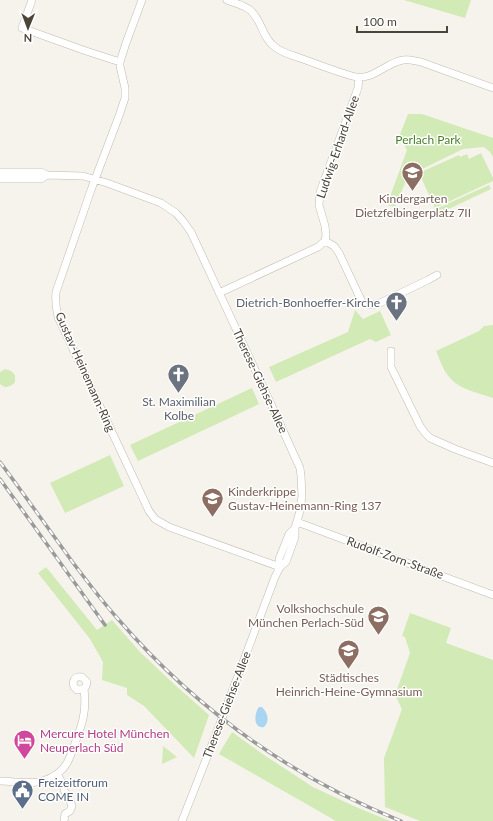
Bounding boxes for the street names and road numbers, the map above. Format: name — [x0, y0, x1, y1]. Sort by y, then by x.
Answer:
street label: Ludwig-Erhard-Allee — [313, 93, 362, 200]
street label: Gustav-Heinemann-Ring — [52, 310, 119, 434]
street label: Therese-Giehse-Allee — [230, 326, 291, 435]
street label: Rudolf-Zorn-Straße — [345, 533, 446, 582]
street label: Therese-Giehse-Allee — [199, 649, 254, 761]

